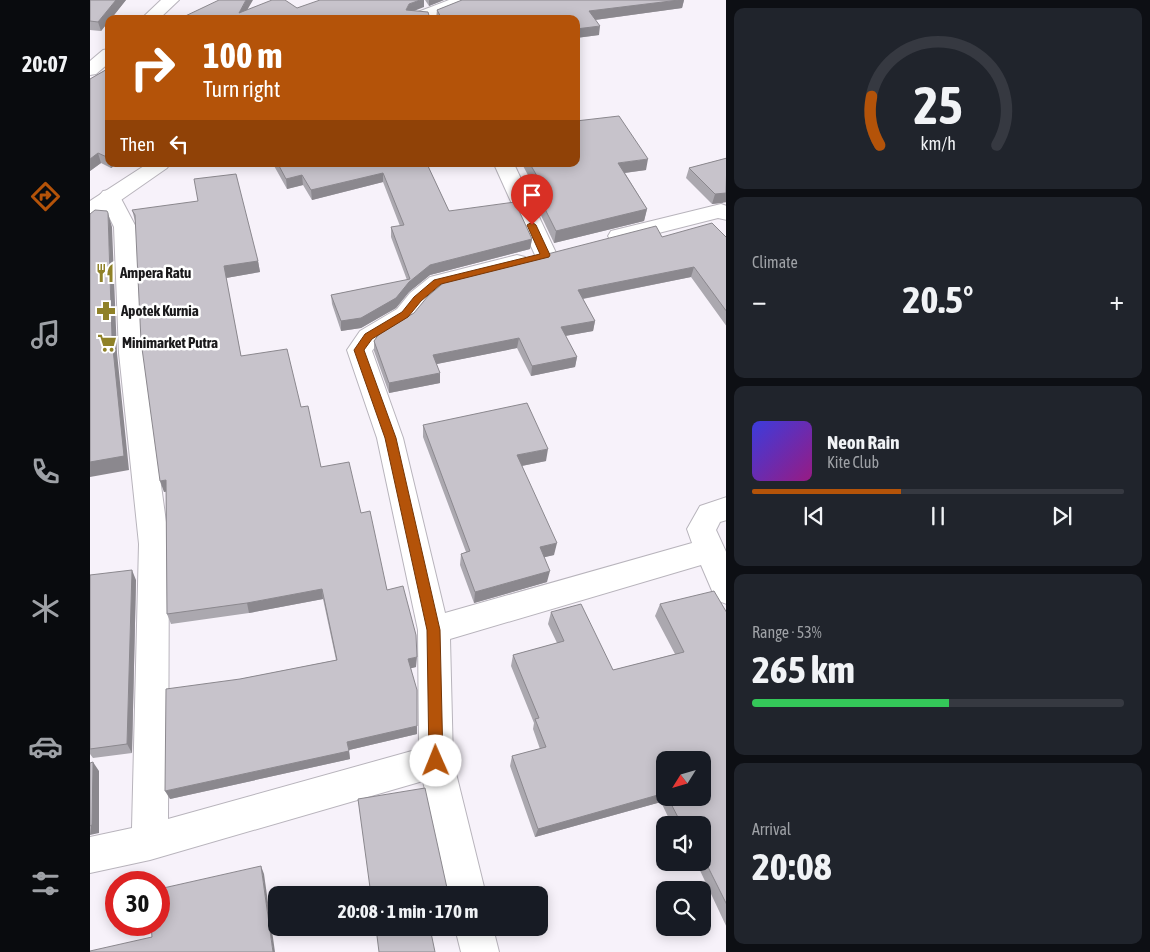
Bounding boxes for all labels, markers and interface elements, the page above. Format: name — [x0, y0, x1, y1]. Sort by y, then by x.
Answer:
icon: right — [120, 35, 185, 100]
text: 100 m — [203, 35, 282, 75]
text: 20:07 — [22, 51, 68, 77]
text: 25 — [914, 75, 962, 135]
text: Turn right — [203, 76, 280, 102]
icon: left — [165, 130, 193, 158]
text: Then — [120, 133, 155, 155]
text: km/h — [920, 133, 956, 154]
pin — [511, 174, 553, 225]
icon: directions — [28, 179, 63, 214]
icon: arrive — [518, 181, 546, 209]
text: Climate — [752, 253, 798, 271]
restaurant icon: Ampera Ratu — [94, 262, 116, 284]
place label: Ampera Ratu — [119, 264, 191, 281]
text: 20.5° — [903, 278, 973, 321]
text: − — [752, 284, 767, 316]
text: + — [1109, 284, 1124, 316]
pharmacy icon: Apotek Kurnia — [95, 300, 117, 322]
place label: Apotek Kurnia — [120, 302, 199, 319]
icon: music — [28, 317, 63, 352]
supermarket icon: Minimarket Putra — [96, 332, 118, 354]
place label: Minimarket Putra — [122, 334, 218, 351]
text: Neon Rain — [827, 431, 899, 453]
text: Kite Club — [827, 453, 879, 471]
icon: phone — [28, 454, 63, 489]
icon: previous — [800, 502, 828, 530]
icon: pause — [924, 502, 952, 530]
icon: next — [1048, 502, 1076, 530]
icon: climate — [28, 591, 63, 626]
text: Range · 53% — [752, 623, 822, 641]
text: 265 km — [752, 648, 855, 691]
icon: car — [28, 729, 63, 764]
position arrow — [409, 734, 461, 786]
north arrow — [656, 751, 711, 806]
map controls — [656, 751, 711, 936]
button: sound — [656, 816, 711, 871]
text: Arrival — [752, 820, 791, 838]
text: 20:08 — [752, 845, 832, 888]
icon: filters — [28, 866, 63, 901]
speed limit sign: 30 — [105, 871, 170, 936]
button: search — [656, 881, 711, 936]
text: 20:08 · 1 min · 170 m — [338, 900, 478, 922]

